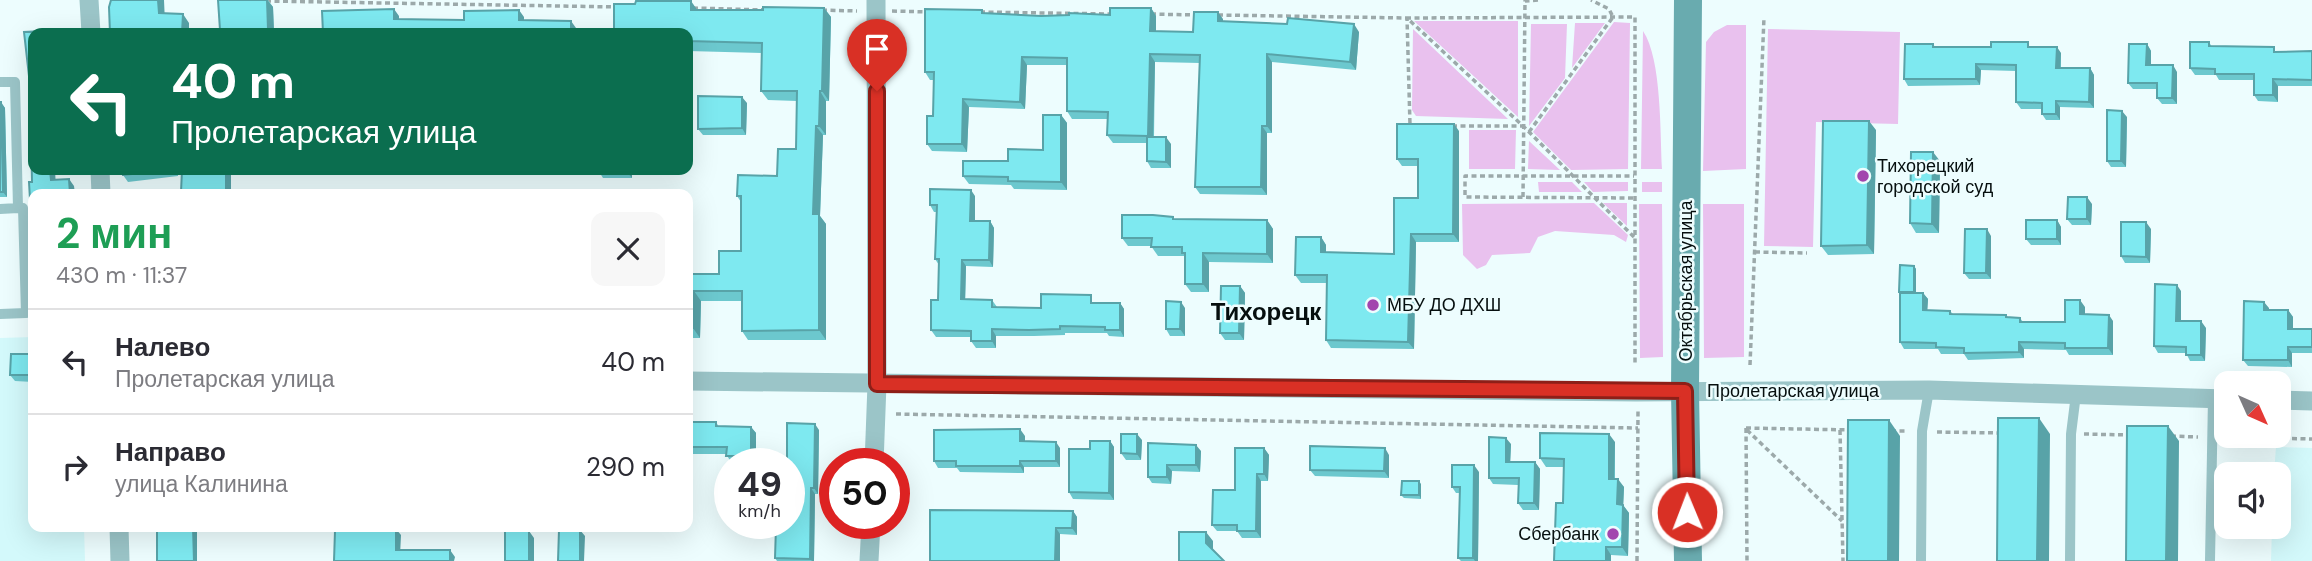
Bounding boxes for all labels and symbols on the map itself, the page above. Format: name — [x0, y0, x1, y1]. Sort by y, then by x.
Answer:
pin — [847, 19, 907, 91]
place label: Тихорецкий городской суд — [1877, 154, 1994, 199]
marker: Тихорецкий городской суд — [1855, 168, 1871, 184]
street label: Октябрьская улица — [1674, 199, 1698, 362]
place label: МБУ ДО ДХШ — [1387, 293, 1501, 317]
district label: Тихорецк — [1211, 296, 1322, 327]
marker: МБУ ДО ДХШ — [1365, 297, 1381, 313]
north arrow — [2214, 371, 2291, 448]
street label: Пролетарская улица — [1707, 379, 1880, 403]
speed limit sign: 50 — [819, 448, 910, 539]
position arrow — [1650, 475, 1724, 549]
place label: Сбербанк — [1518, 522, 1599, 546]
marker: Сбербанк — [1605, 526, 1621, 542]

